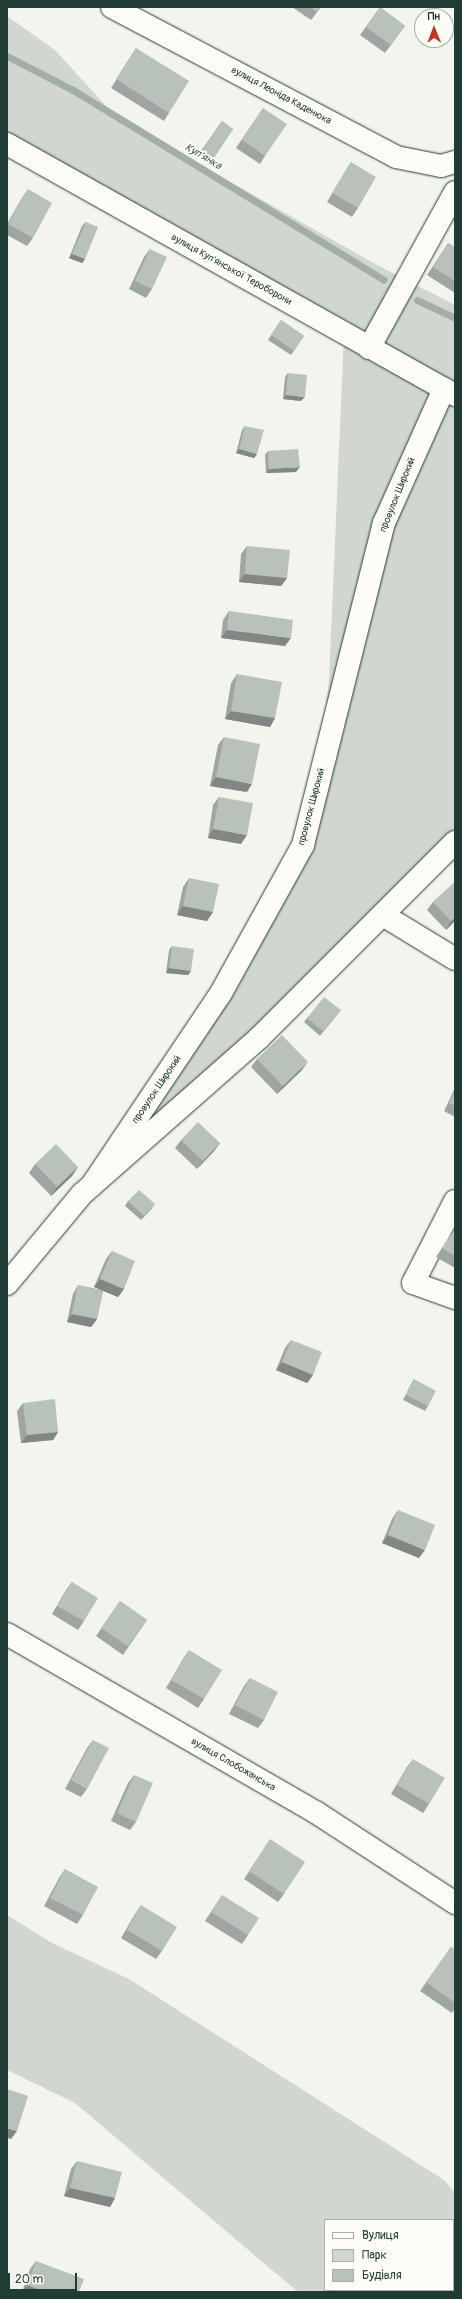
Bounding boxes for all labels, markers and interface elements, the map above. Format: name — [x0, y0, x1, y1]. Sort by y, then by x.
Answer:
north arrow — [414, 8, 454, 48]
text: Пн — [428, 10, 440, 23]
street label: вулиця Леоніда Каденюка — [229, 64, 333, 128]
water label: Куп'янка — [182, 141, 224, 173]
street label: вулиця Куп'янської Тероборони — [169, 232, 293, 308]
street label: провулок Широкий — [378, 456, 418, 534]
street label: провулок Широкий — [296, 767, 328, 847]
street label: провулок Широкий — [130, 1054, 184, 1126]
street label: вулиця Слобожанська — [189, 1736, 277, 1794]
legend — [324, 2219, 454, 2291]
text: Вулиця — [362, 2228, 399, 2243]
text: Парк — [362, 2248, 387, 2263]
scale bar — [10, 2265, 79, 2291]
text: Будівля — [362, 2268, 402, 2283]
text: 20 m — [15, 2272, 43, 2287]

